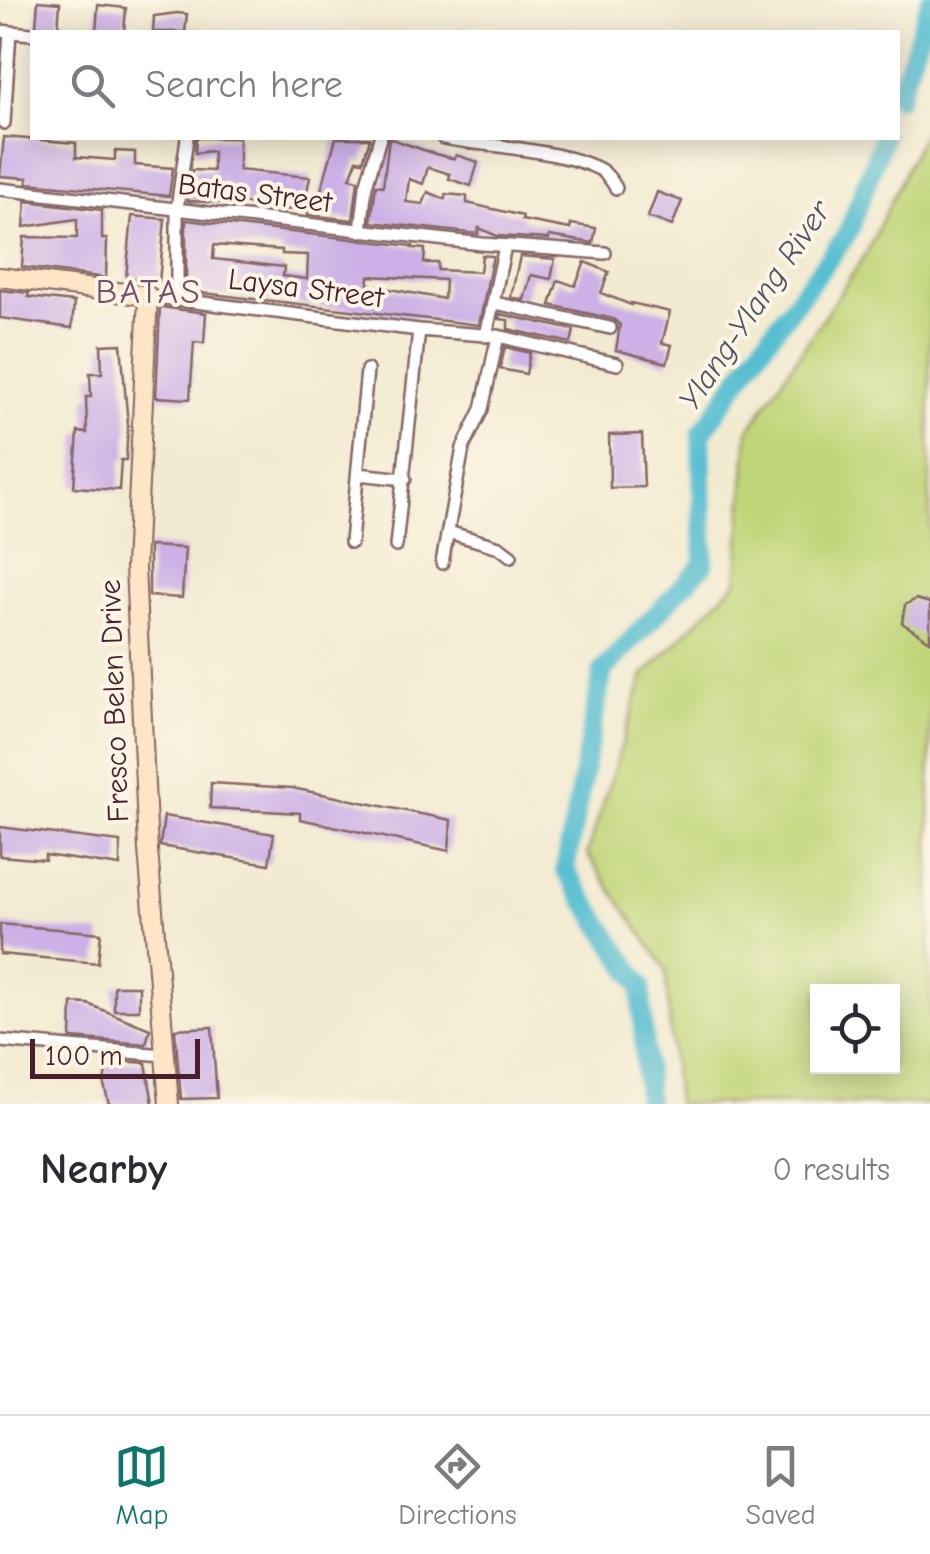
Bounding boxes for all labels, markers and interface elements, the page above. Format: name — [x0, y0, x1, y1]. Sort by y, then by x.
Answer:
search box — [30, 30, 900, 140]
icon: search — [65, 58, 120, 113]
text: Search here — [145, 63, 343, 107]
street label: Batas Street — [176, 167, 335, 220]
water label: Ylang-Ylang River — [671, 192, 839, 417]
street label: Laysa Street — [226, 262, 387, 316]
district label: BATAS — [96, 271, 202, 312]
street label: Fresco Belen Drive — [93, 579, 136, 823]
map controls — [810, 984, 900, 1074]
button: locate — [810, 984, 900, 1074]
scale bar — [30, 1034, 200, 1078]
text: 100 m — [45, 1040, 123, 1072]
text: Nearby — [40, 1145, 167, 1194]
text: 0 results — [773, 1151, 890, 1188]
tab: Map — [114, 1439, 169, 1531]
tab: Directions — [398, 1439, 517, 1531]
tab: Saved — [746, 1439, 816, 1531]

